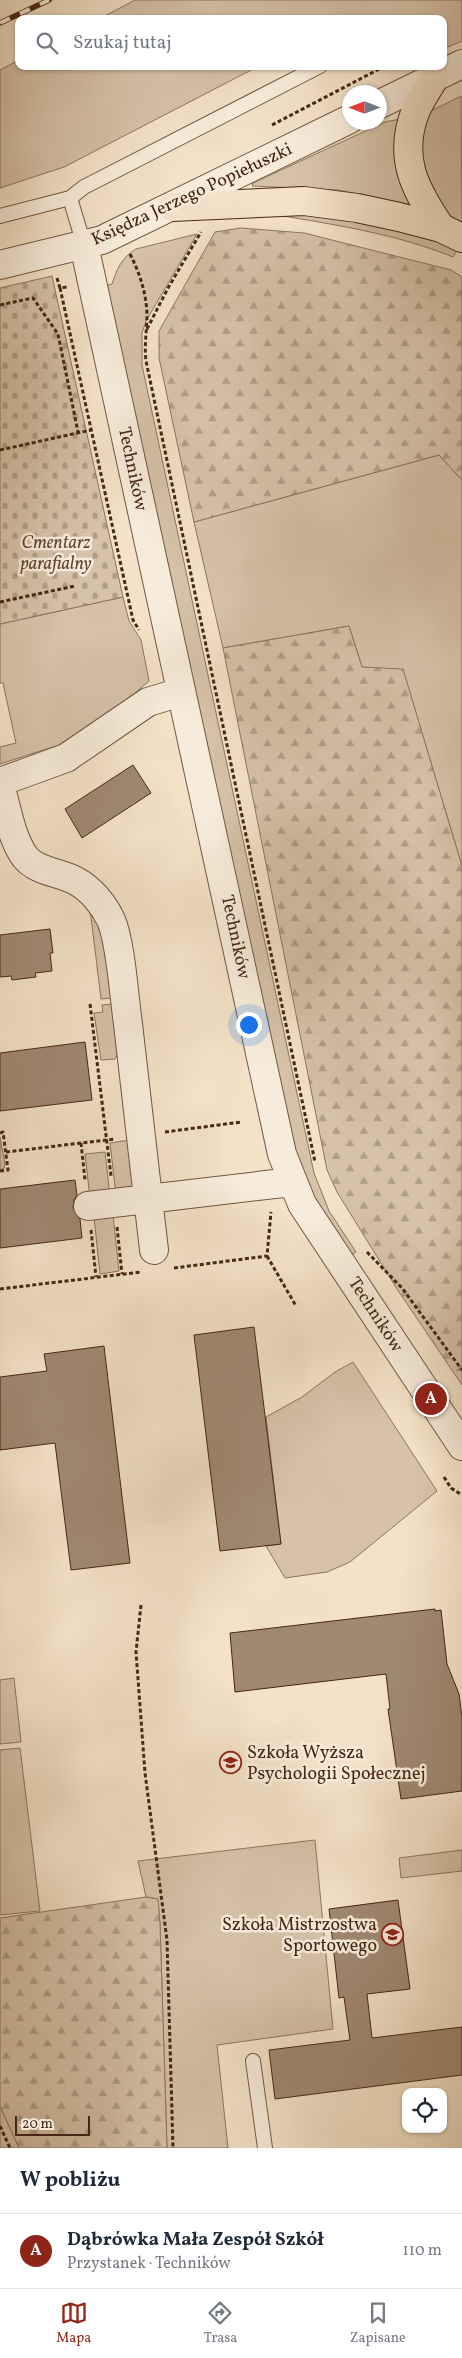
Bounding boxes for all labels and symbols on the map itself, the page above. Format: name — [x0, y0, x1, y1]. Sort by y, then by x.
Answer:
north arrow — [342, 85, 387, 130]
street label: Księdza Jerzego Popiełuszki — [88, 137, 296, 253]
street label: Techników — [111, 425, 153, 513]
park label: Cmentarz parafialny — [20, 531, 92, 577]
street label: Techników — [214, 893, 256, 981]
your location — [236, 1012, 262, 1038]
street label: Techników — [341, 1272, 409, 1358]
pin: A — [415, 1380, 447, 1418]
place label: Szkoła Wyższa Psychologii Społecznej — [247, 1741, 426, 1787]
school or university icon: Szkoła Wyższa Psychologii Społecznej — [219, 1751, 243, 1775]
place label: Szkoła Mistrzostwa Sportowego — [222, 1913, 377, 1959]
school or university icon: Szkoła Mistrzostwa Sportowego — [381, 1923, 405, 1947]
scale bar — [15, 2113, 90, 2136]

